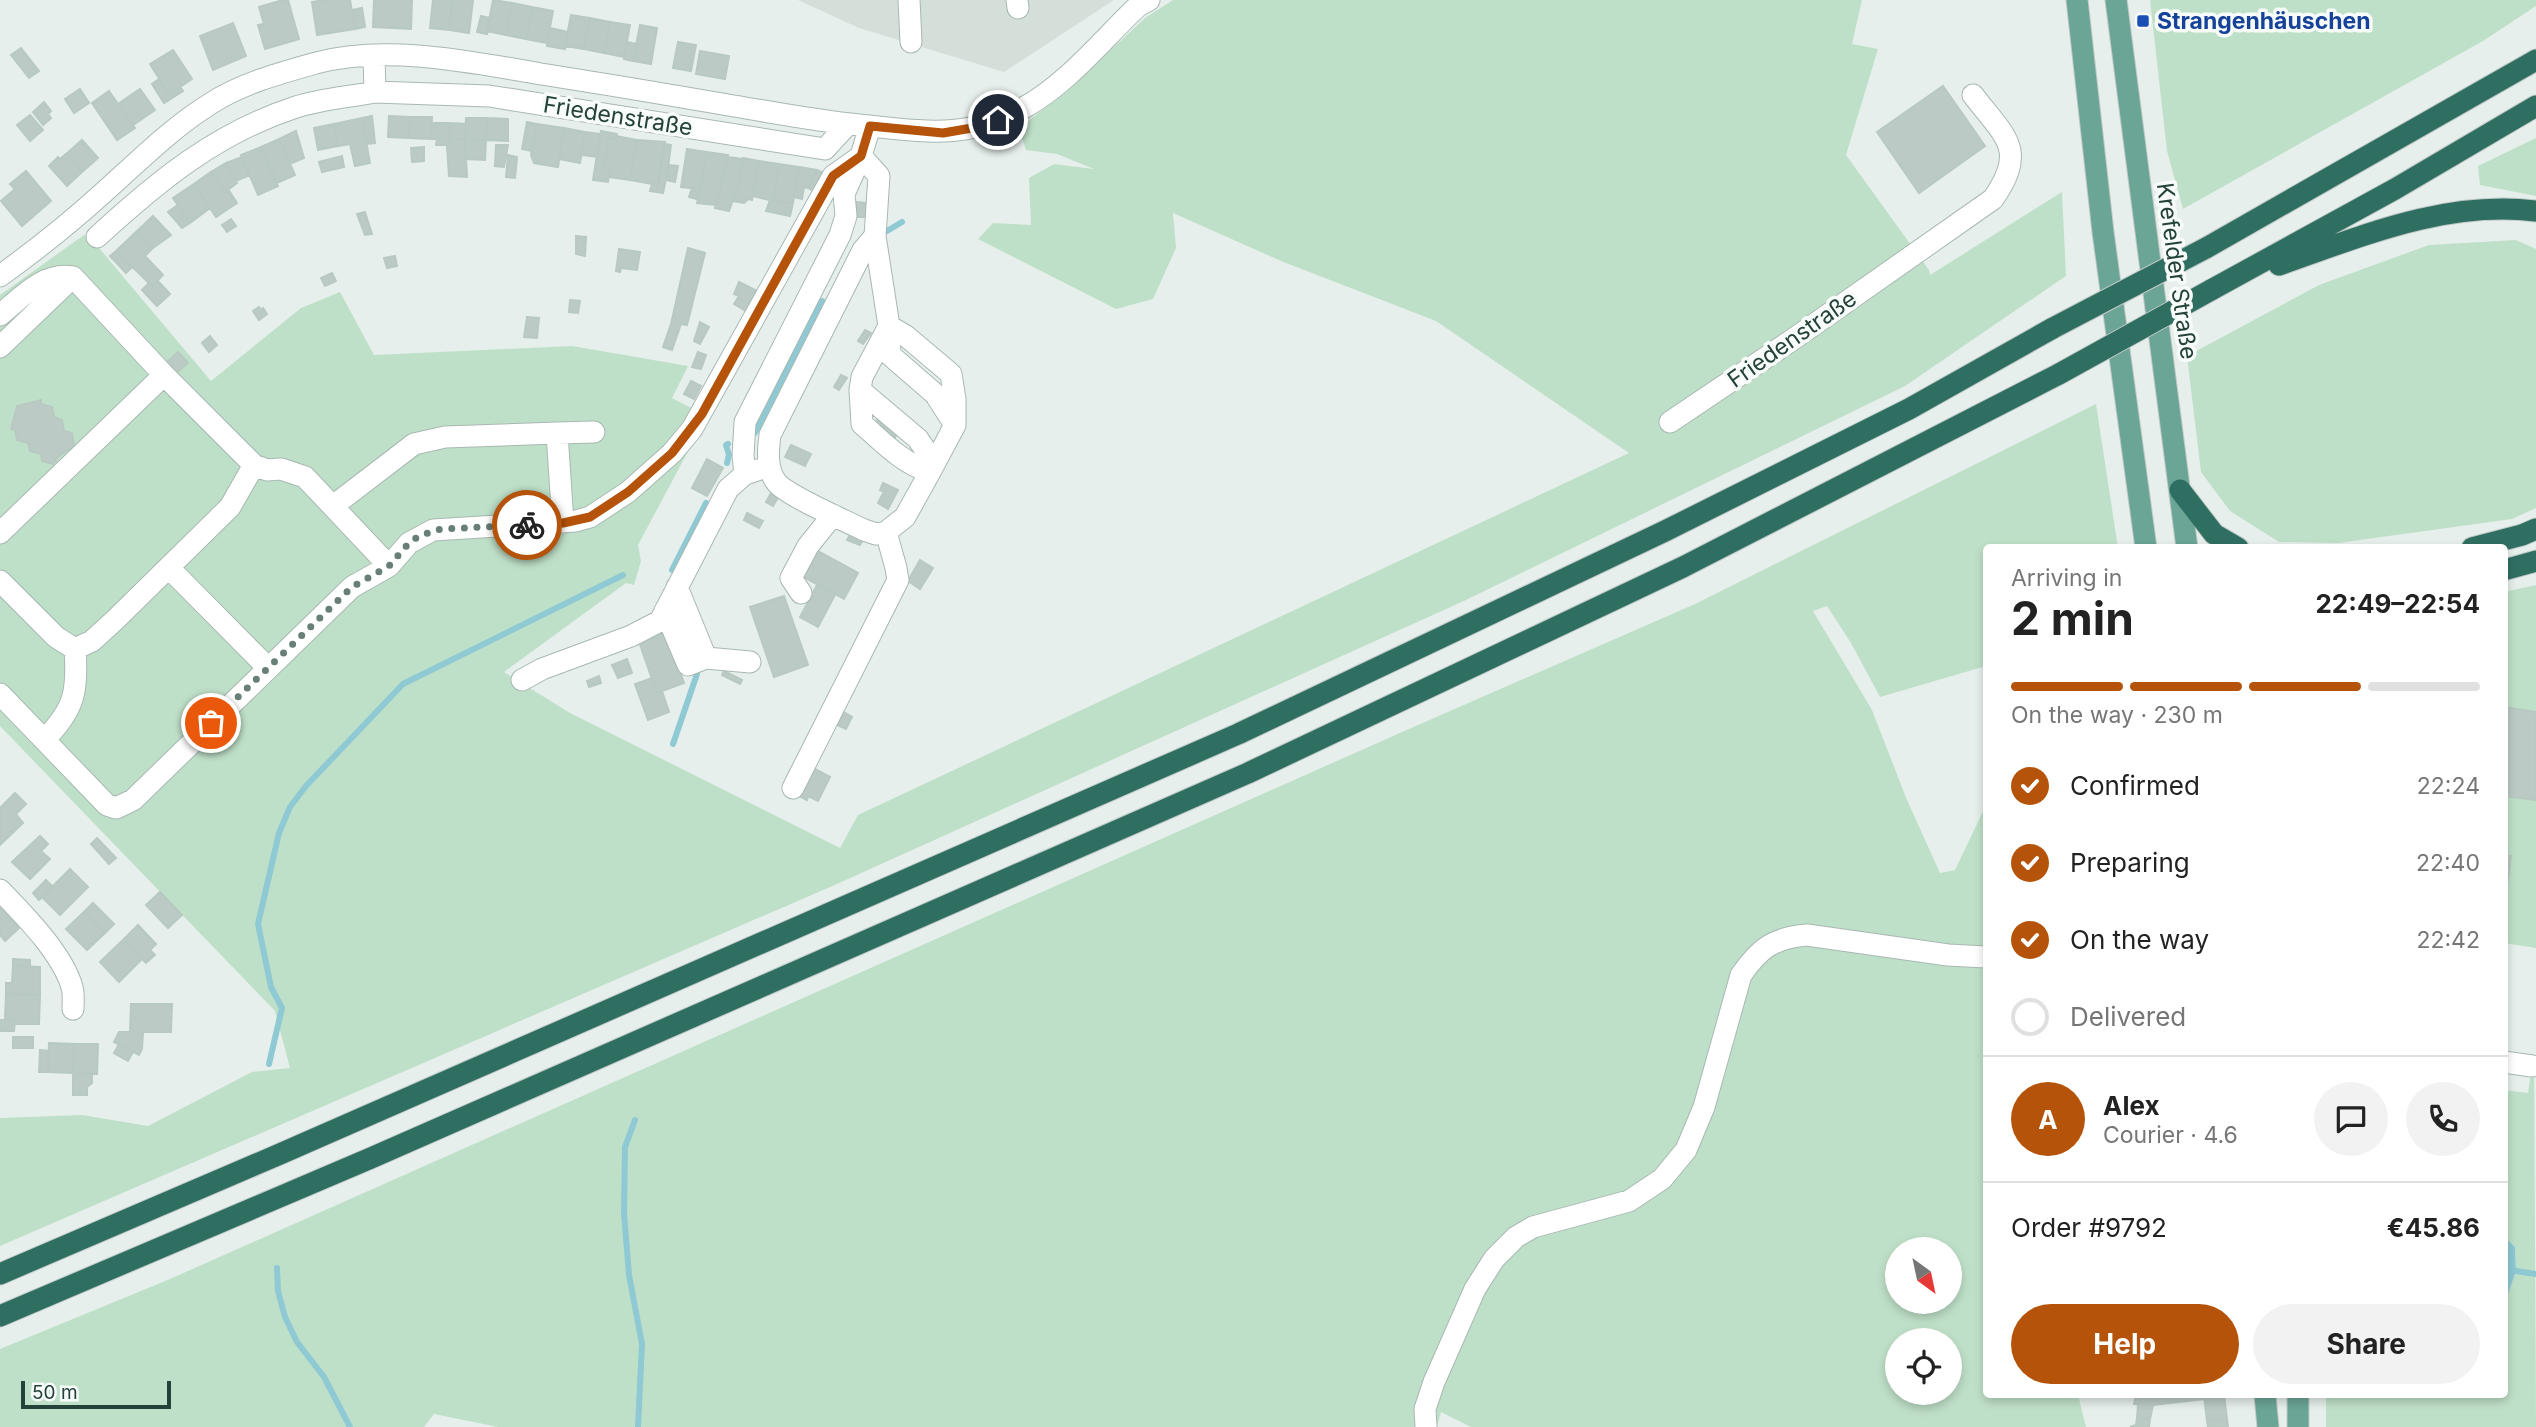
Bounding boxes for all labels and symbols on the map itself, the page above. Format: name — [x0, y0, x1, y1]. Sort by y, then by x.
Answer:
place label: Strangenhäuschen — [2157, 7, 2371, 35]
marker: Strangenhäuschen — [2135, 13, 2151, 29]
street label: Friedenstraße — [541, 90, 695, 142]
pin — [968, 90, 1028, 150]
street label: Krefelder Straße — [2151, 181, 2203, 361]
street label: Friedenstraße — [1722, 284, 1862, 394]
courier — [492, 490, 562, 560]
pin — [181, 693, 241, 753]
north arrow — [1885, 1237, 1962, 1314]
scale bar — [21, 1378, 172, 1410]

